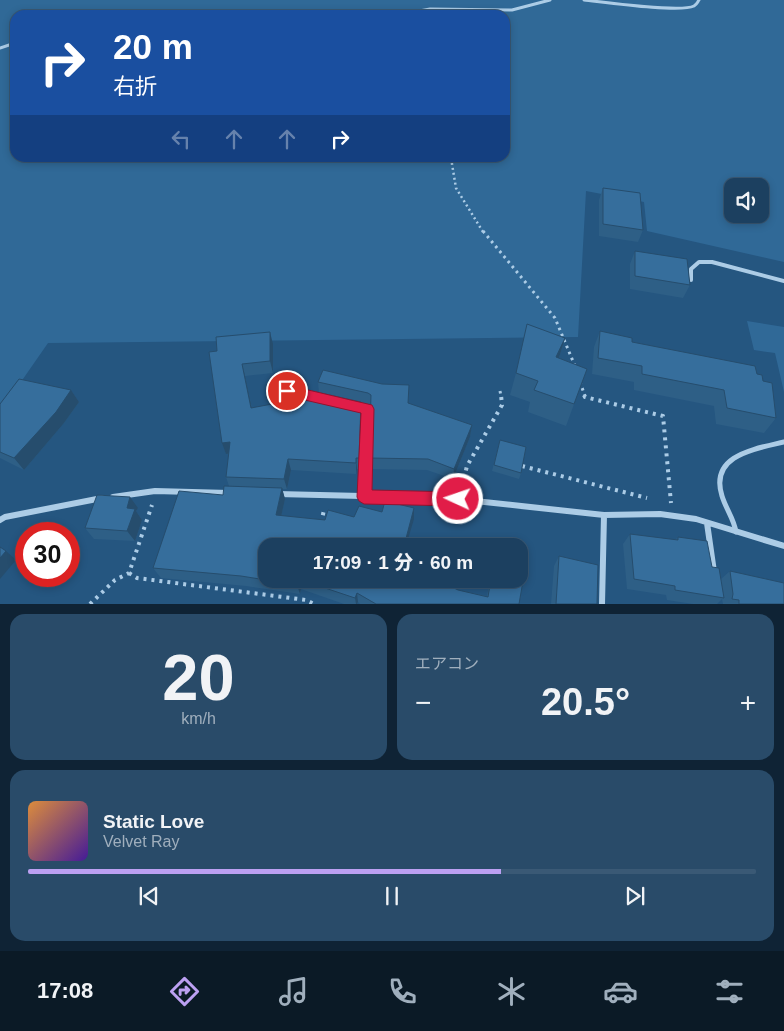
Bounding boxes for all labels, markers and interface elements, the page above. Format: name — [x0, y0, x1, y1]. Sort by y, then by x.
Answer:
text: 20 m — [113, 27, 193, 66]
icon: right — [30, 30, 95, 95]
text: 右折 — [113, 74, 157, 99]
icon: left — [167, 125, 195, 153]
icon: ahead — [220, 125, 248, 153]
icon: ahead — [273, 125, 301, 153]
icon: right — [326, 125, 354, 153]
map controls — [724, 178, 769, 223]
button: sound — [724, 178, 769, 223]
pin — [266, 370, 308, 412]
icon: arrive — [273, 377, 301, 405]
position arrow — [431, 472, 483, 524]
speed limit sign: 30 — [15, 522, 80, 587]
text: 17:09 · 1 分 · 60 m — [313, 552, 473, 573]
text: 20 — [162, 641, 235, 714]
text: エアコン — [415, 655, 479, 672]
text: 20.5° — [541, 681, 630, 723]
text: − — [415, 687, 431, 718]
text: + — [740, 687, 756, 718]
text: km/h — [181, 710, 216, 727]
text: Static Love — [103, 811, 204, 832]
text: Velvet Ray — [103, 833, 179, 850]
icon: previous — [135, 882, 163, 910]
icon: pause — [378, 882, 406, 910]
icon: next — [621, 882, 649, 910]
icon: directions — [167, 974, 202, 1009]
icon: music — [276, 974, 311, 1009]
icon: phone — [385, 974, 420, 1009]
icon: climate — [494, 974, 529, 1009]
icon: car — [603, 974, 638, 1009]
icon: filters — [712, 974, 747, 1009]
text: 17:08 — [37, 978, 93, 1003]

